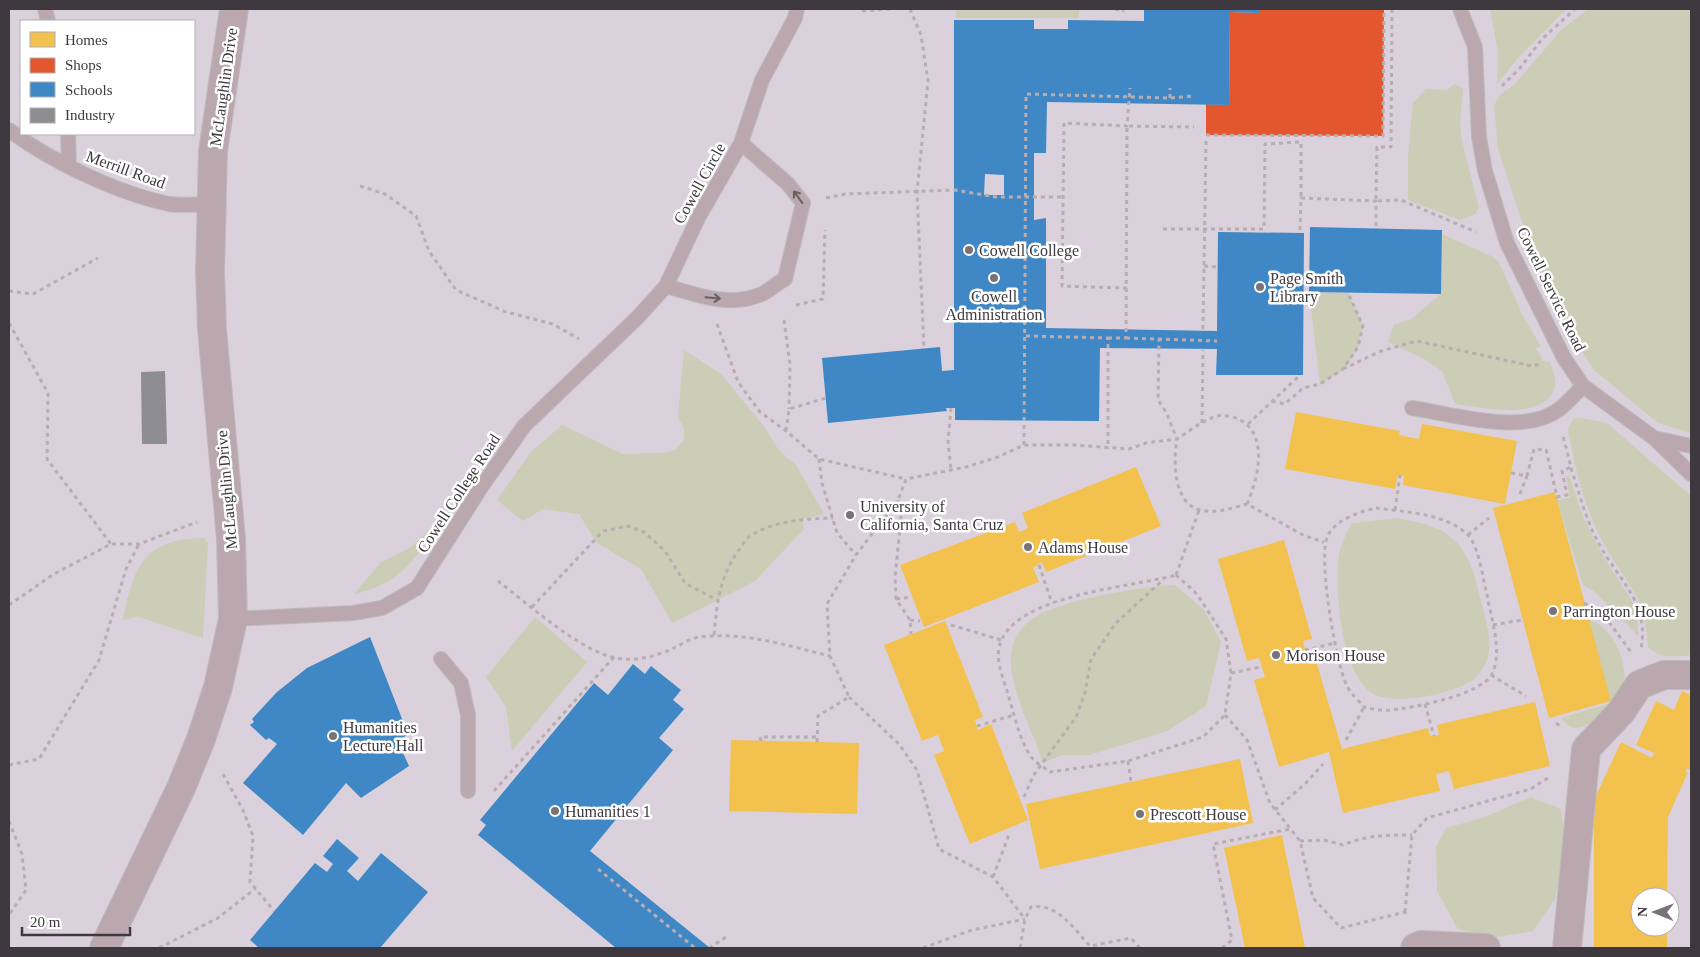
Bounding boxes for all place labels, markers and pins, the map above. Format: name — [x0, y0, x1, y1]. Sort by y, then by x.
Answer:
place label: Cowell College — [979, 242, 1079, 260]
marker: Cowell College — [963, 244, 975, 256]
place label: Page Smith Library — [1270, 270, 1343, 306]
marker: Cowell Administration — [988, 272, 1000, 284]
marker: Page Smith Library — [1254, 281, 1266, 293]
place label: Cowell Administration — [946, 288, 1042, 323]
place label: University of California, Santa Cruz — [860, 498, 1004, 533]
marker: University of California, Santa Cruz — [844, 509, 856, 521]
place label: Adams House — [1038, 539, 1128, 556]
marker: Adams House — [1022, 541, 1034, 553]
place label: Parrington House — [1563, 603, 1675, 621]
marker: Parrington House — [1547, 605, 1559, 617]
place label: Morison House — [1286, 647, 1385, 664]
marker: Morison House — [1270, 649, 1282, 661]
place label: Humanities Lecture Hall — [343, 719, 424, 754]
marker: Humanities Lecture Hall — [327, 730, 339, 742]
place label: Humanities 1 — [565, 803, 651, 820]
marker: Humanities 1 — [549, 805, 561, 817]
place label: Prescott House — [1150, 806, 1246, 823]
marker: Prescott House — [1134, 808, 1146, 820]

